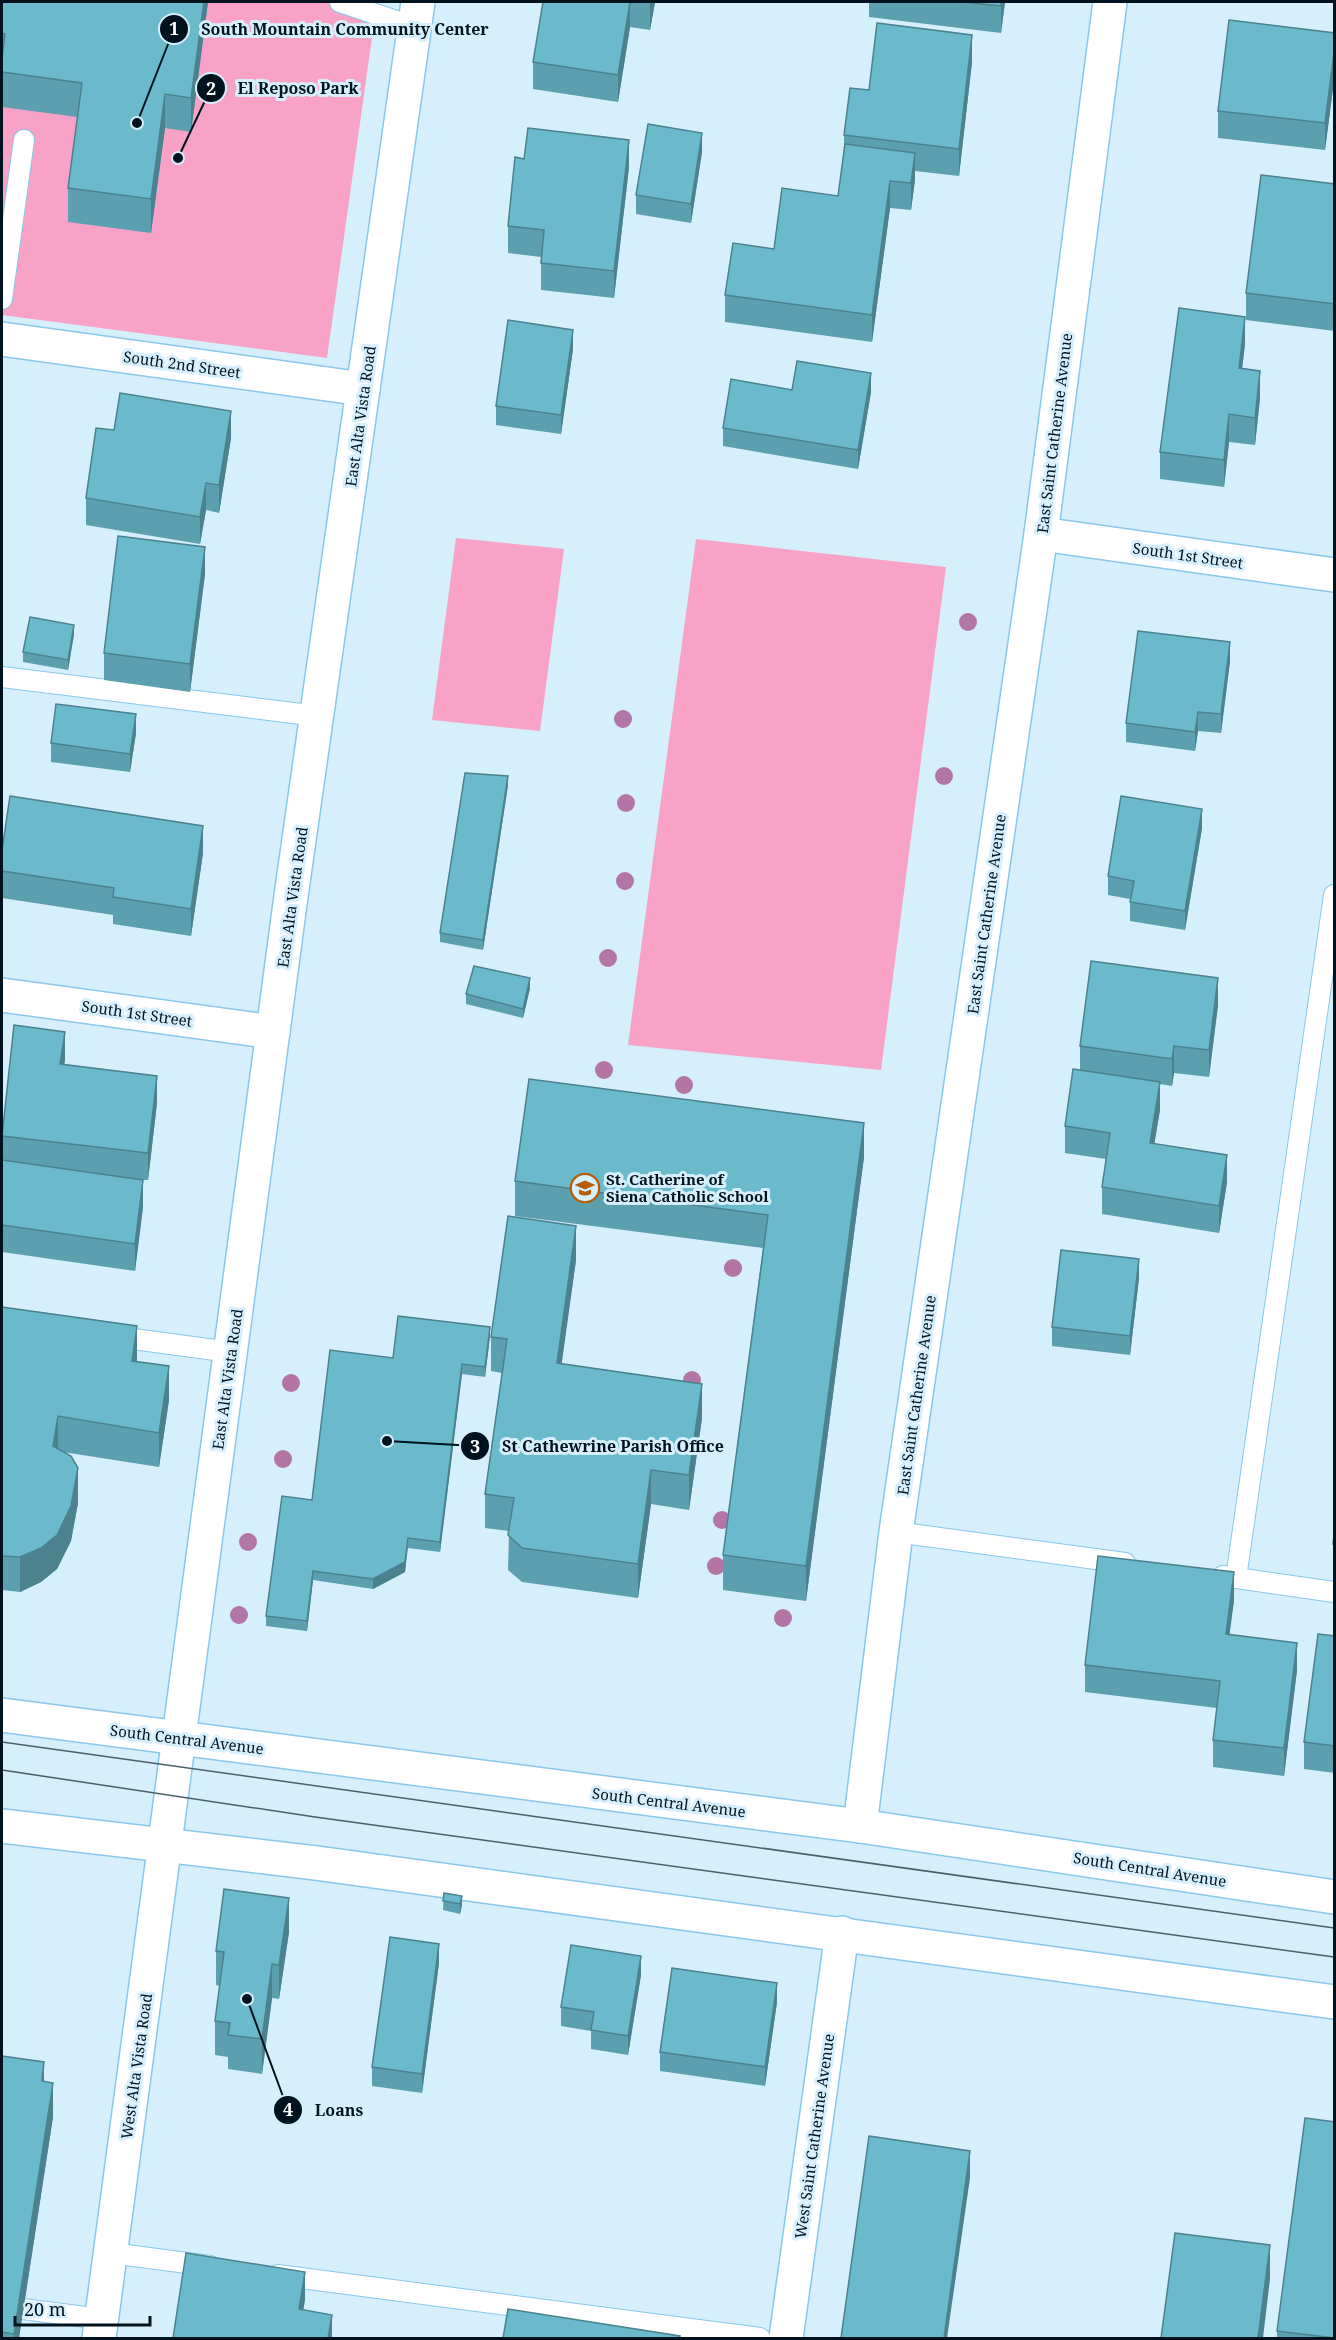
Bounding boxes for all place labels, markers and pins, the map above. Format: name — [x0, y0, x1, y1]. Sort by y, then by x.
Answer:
callout: South Mountain Community Center — [159, 12, 501, 46]
callout: El Reposo Park — [196, 71, 371, 105]
place label: St. Catherine of Siena Catholic School — [606, 1169, 769, 1206]
school or university icon: St. Catherine of Siena Catholic School — [569, 1172, 601, 1204]
callout: St Cathewrine Parish Office — [460, 1429, 736, 1463]
callout: Loans — [273, 2093, 375, 2127]

